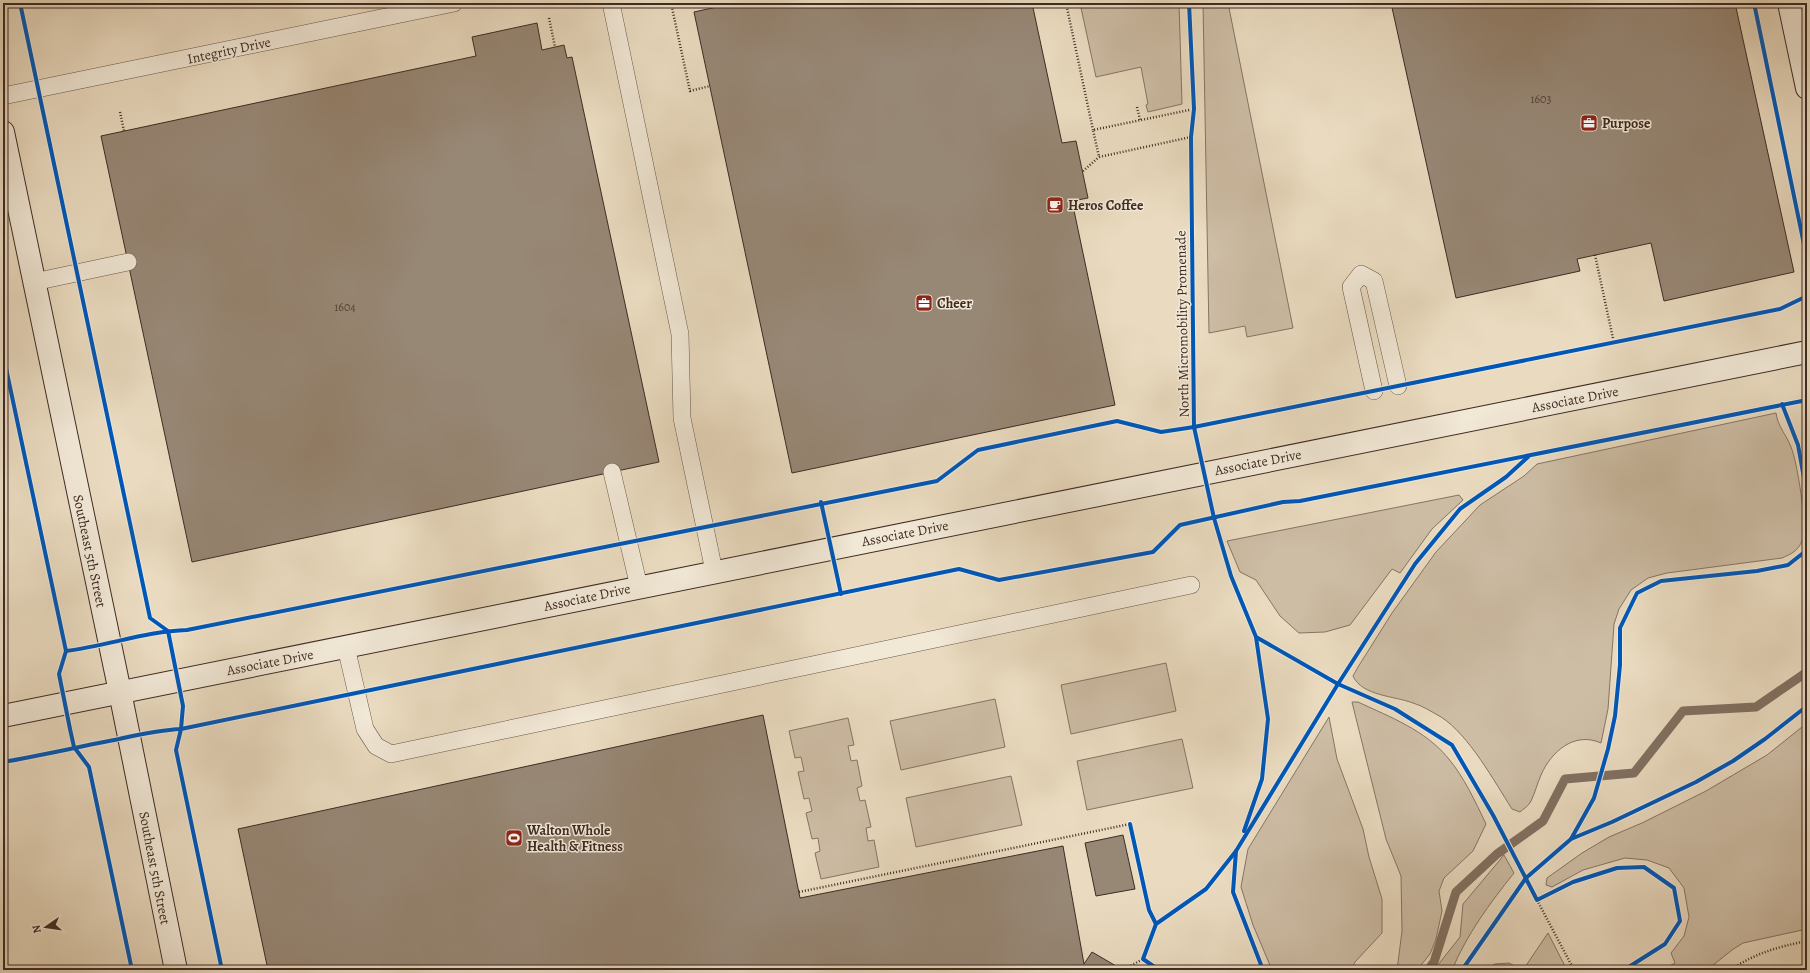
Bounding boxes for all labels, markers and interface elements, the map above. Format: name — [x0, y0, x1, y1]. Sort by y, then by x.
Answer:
street label: Integrity Drive — [186, 32, 273, 69]
house number: 1603 — [1530, 91, 1552, 107]
office icon: Purpose — [1579, 113, 1599, 133]
place label: Purpose — [1602, 114, 1651, 133]
cafe icon: Heros Coffee — [1045, 195, 1065, 215]
place label: Heros Coffee — [1068, 196, 1144, 215]
street label: North Micromobility Promenade — [1171, 230, 1194, 418]
office icon: Cheer — [914, 293, 934, 313]
place label: Cheer — [937, 294, 972, 313]
house number: 1604 — [334, 299, 356, 315]
street label: Associate Drive — [1529, 382, 1620, 417]
street label: Associate Drive — [1212, 445, 1303, 480]
street label: Southeast 5th Street — [68, 493, 111, 610]
street label: Associate Drive — [859, 516, 950, 551]
street label: Associate Drive — [541, 579, 632, 616]
street label: Associate Drive — [224, 645, 315, 680]
street label: Southeast 5th Street — [134, 810, 175, 927]
place label: Walton Whole Health & Fitness — [526, 821, 623, 856]
sports icon: Walton Whole Health & Fitness — [504, 828, 524, 848]
north arrow — [26, 907, 66, 947]
text: N — [29, 924, 45, 935]

